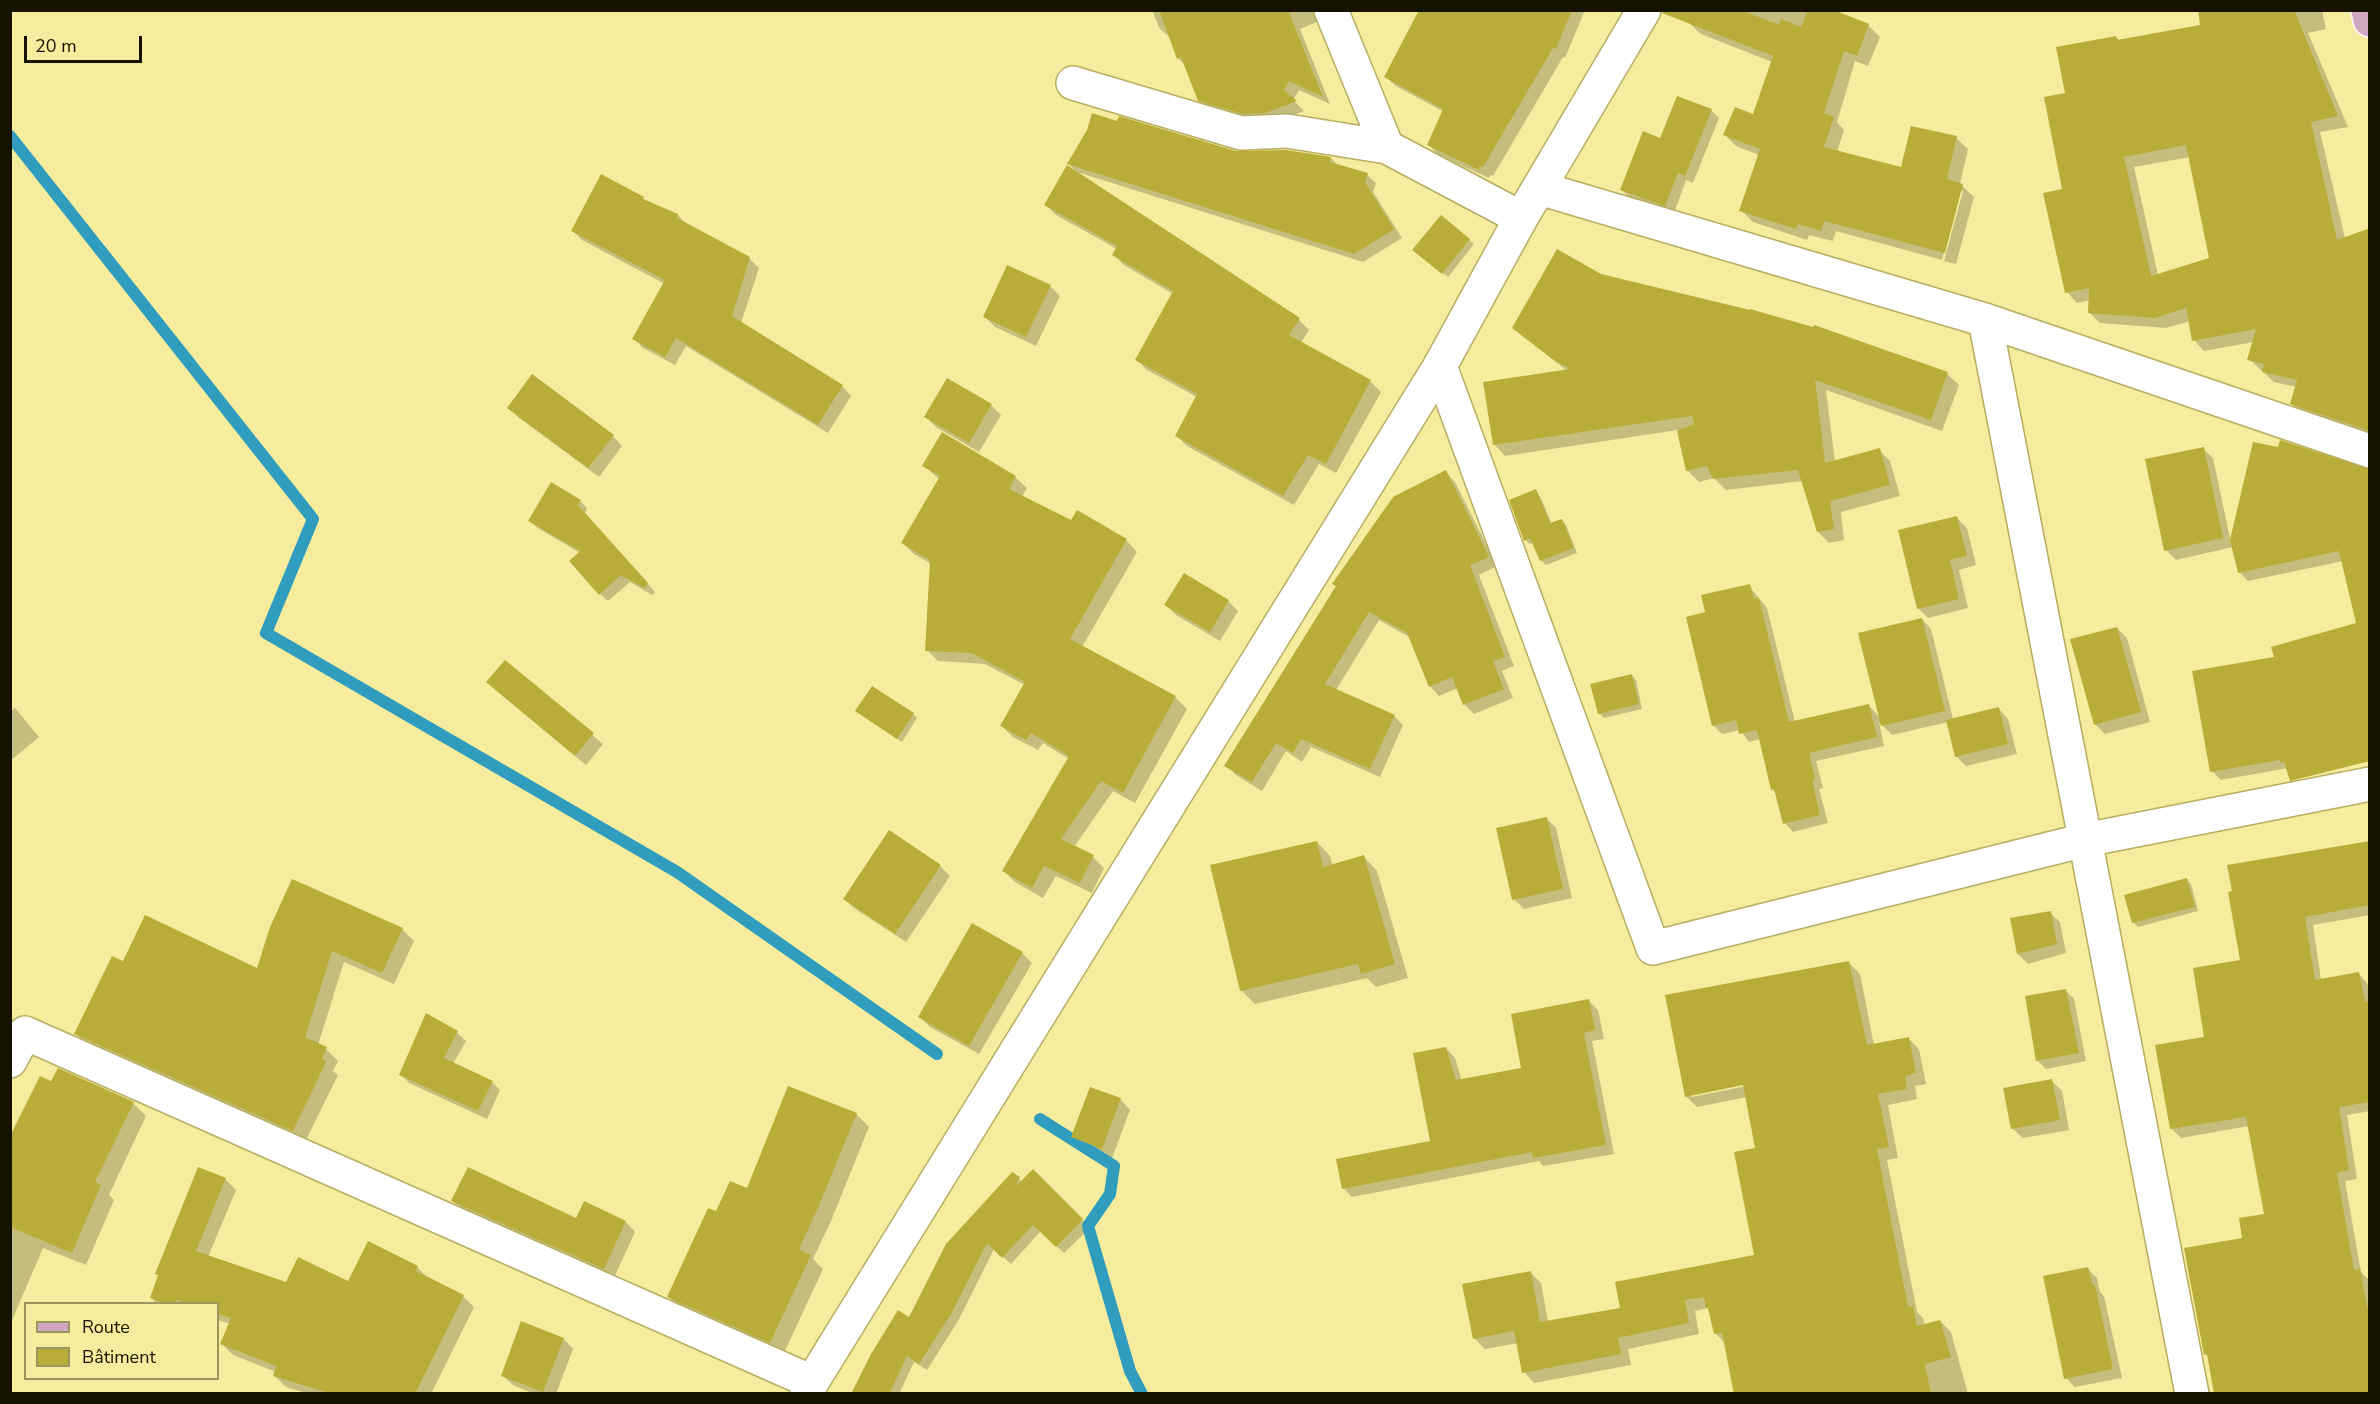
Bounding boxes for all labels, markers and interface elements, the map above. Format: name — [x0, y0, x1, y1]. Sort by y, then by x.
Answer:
scale bar — [27, 24, 146, 62]
text: 20 m — [35, 34, 77, 58]
legend — [24, 1302, 219, 1380]
text: Route — [82, 1315, 130, 1339]
text: Bâtiment — [82, 1345, 156, 1369]

